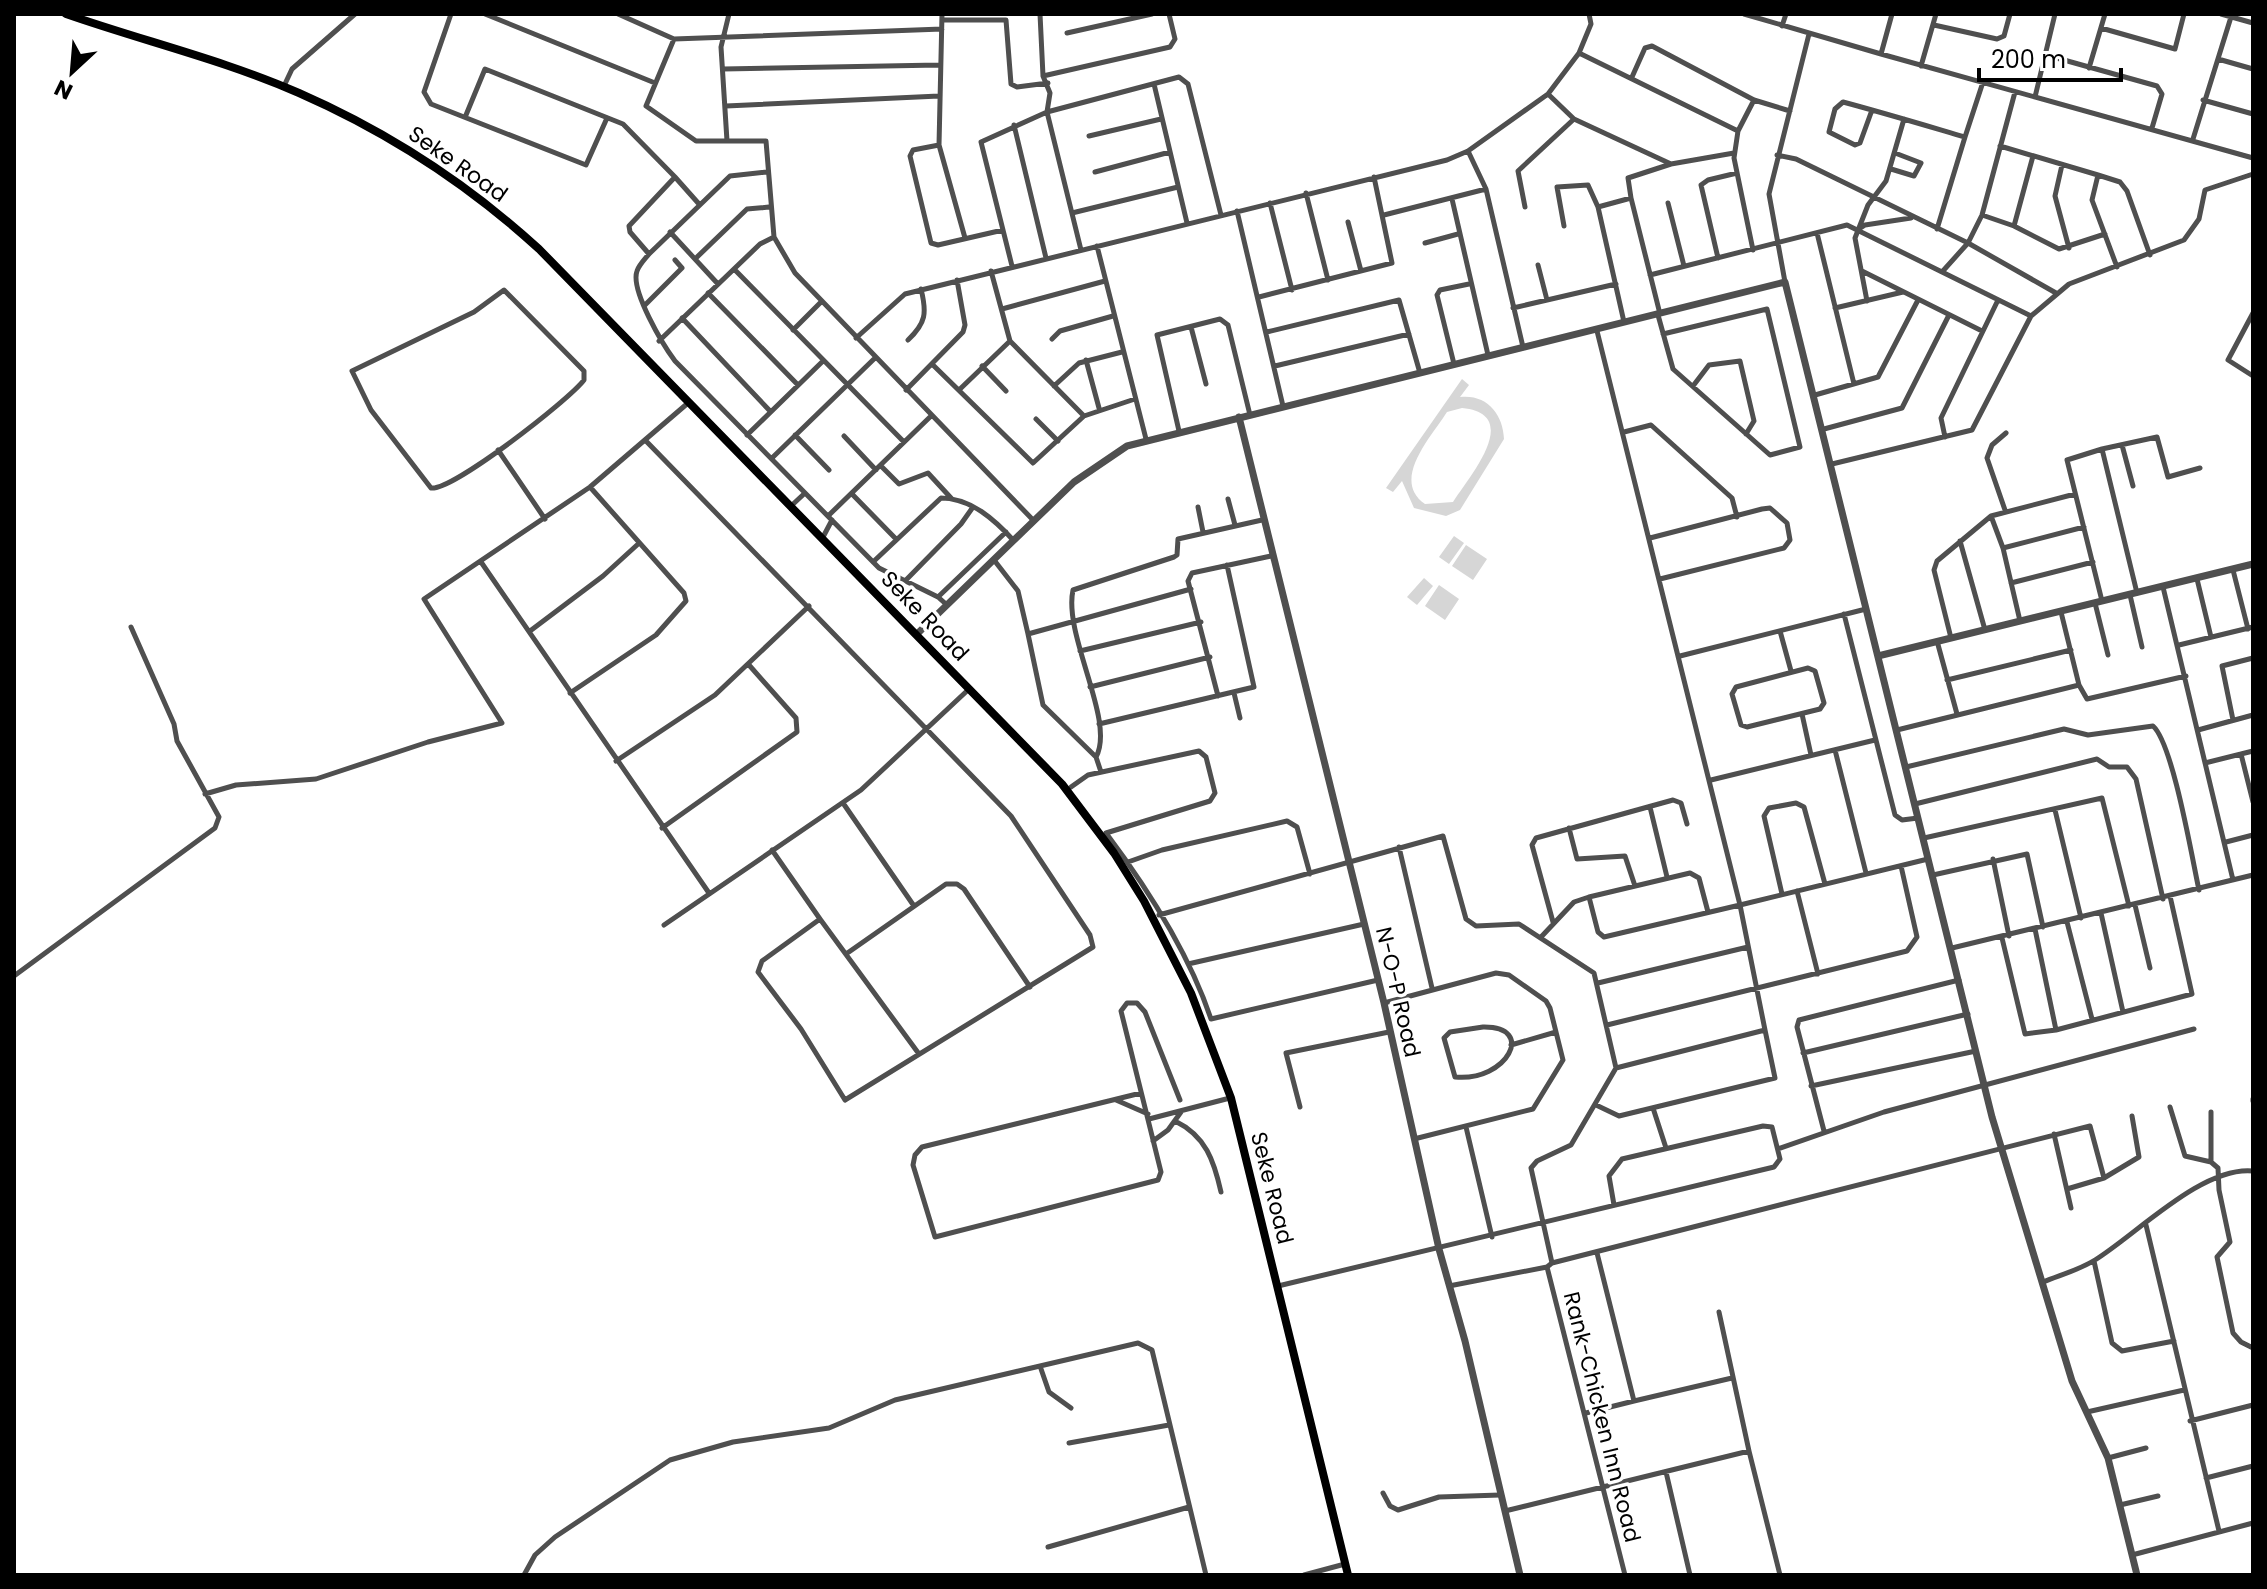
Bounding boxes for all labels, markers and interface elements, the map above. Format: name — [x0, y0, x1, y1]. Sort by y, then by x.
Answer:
north arrow — [32, 32, 112, 112]
scale bar — [1979, 32, 2121, 82]
text: 200 m — [1991, 43, 2066, 76]
text: N — [49, 72, 78, 107]
street label: Seke Road — [402, 118, 514, 210]
street label: Seke Road — [874, 564, 976, 668]
street label: N-O-P Road — [1368, 924, 1428, 1060]
street label: Seke Road — [1243, 1129, 1301, 1247]
street label: Rank-Chicken Inn Road — [1556, 1288, 1648, 1546]

